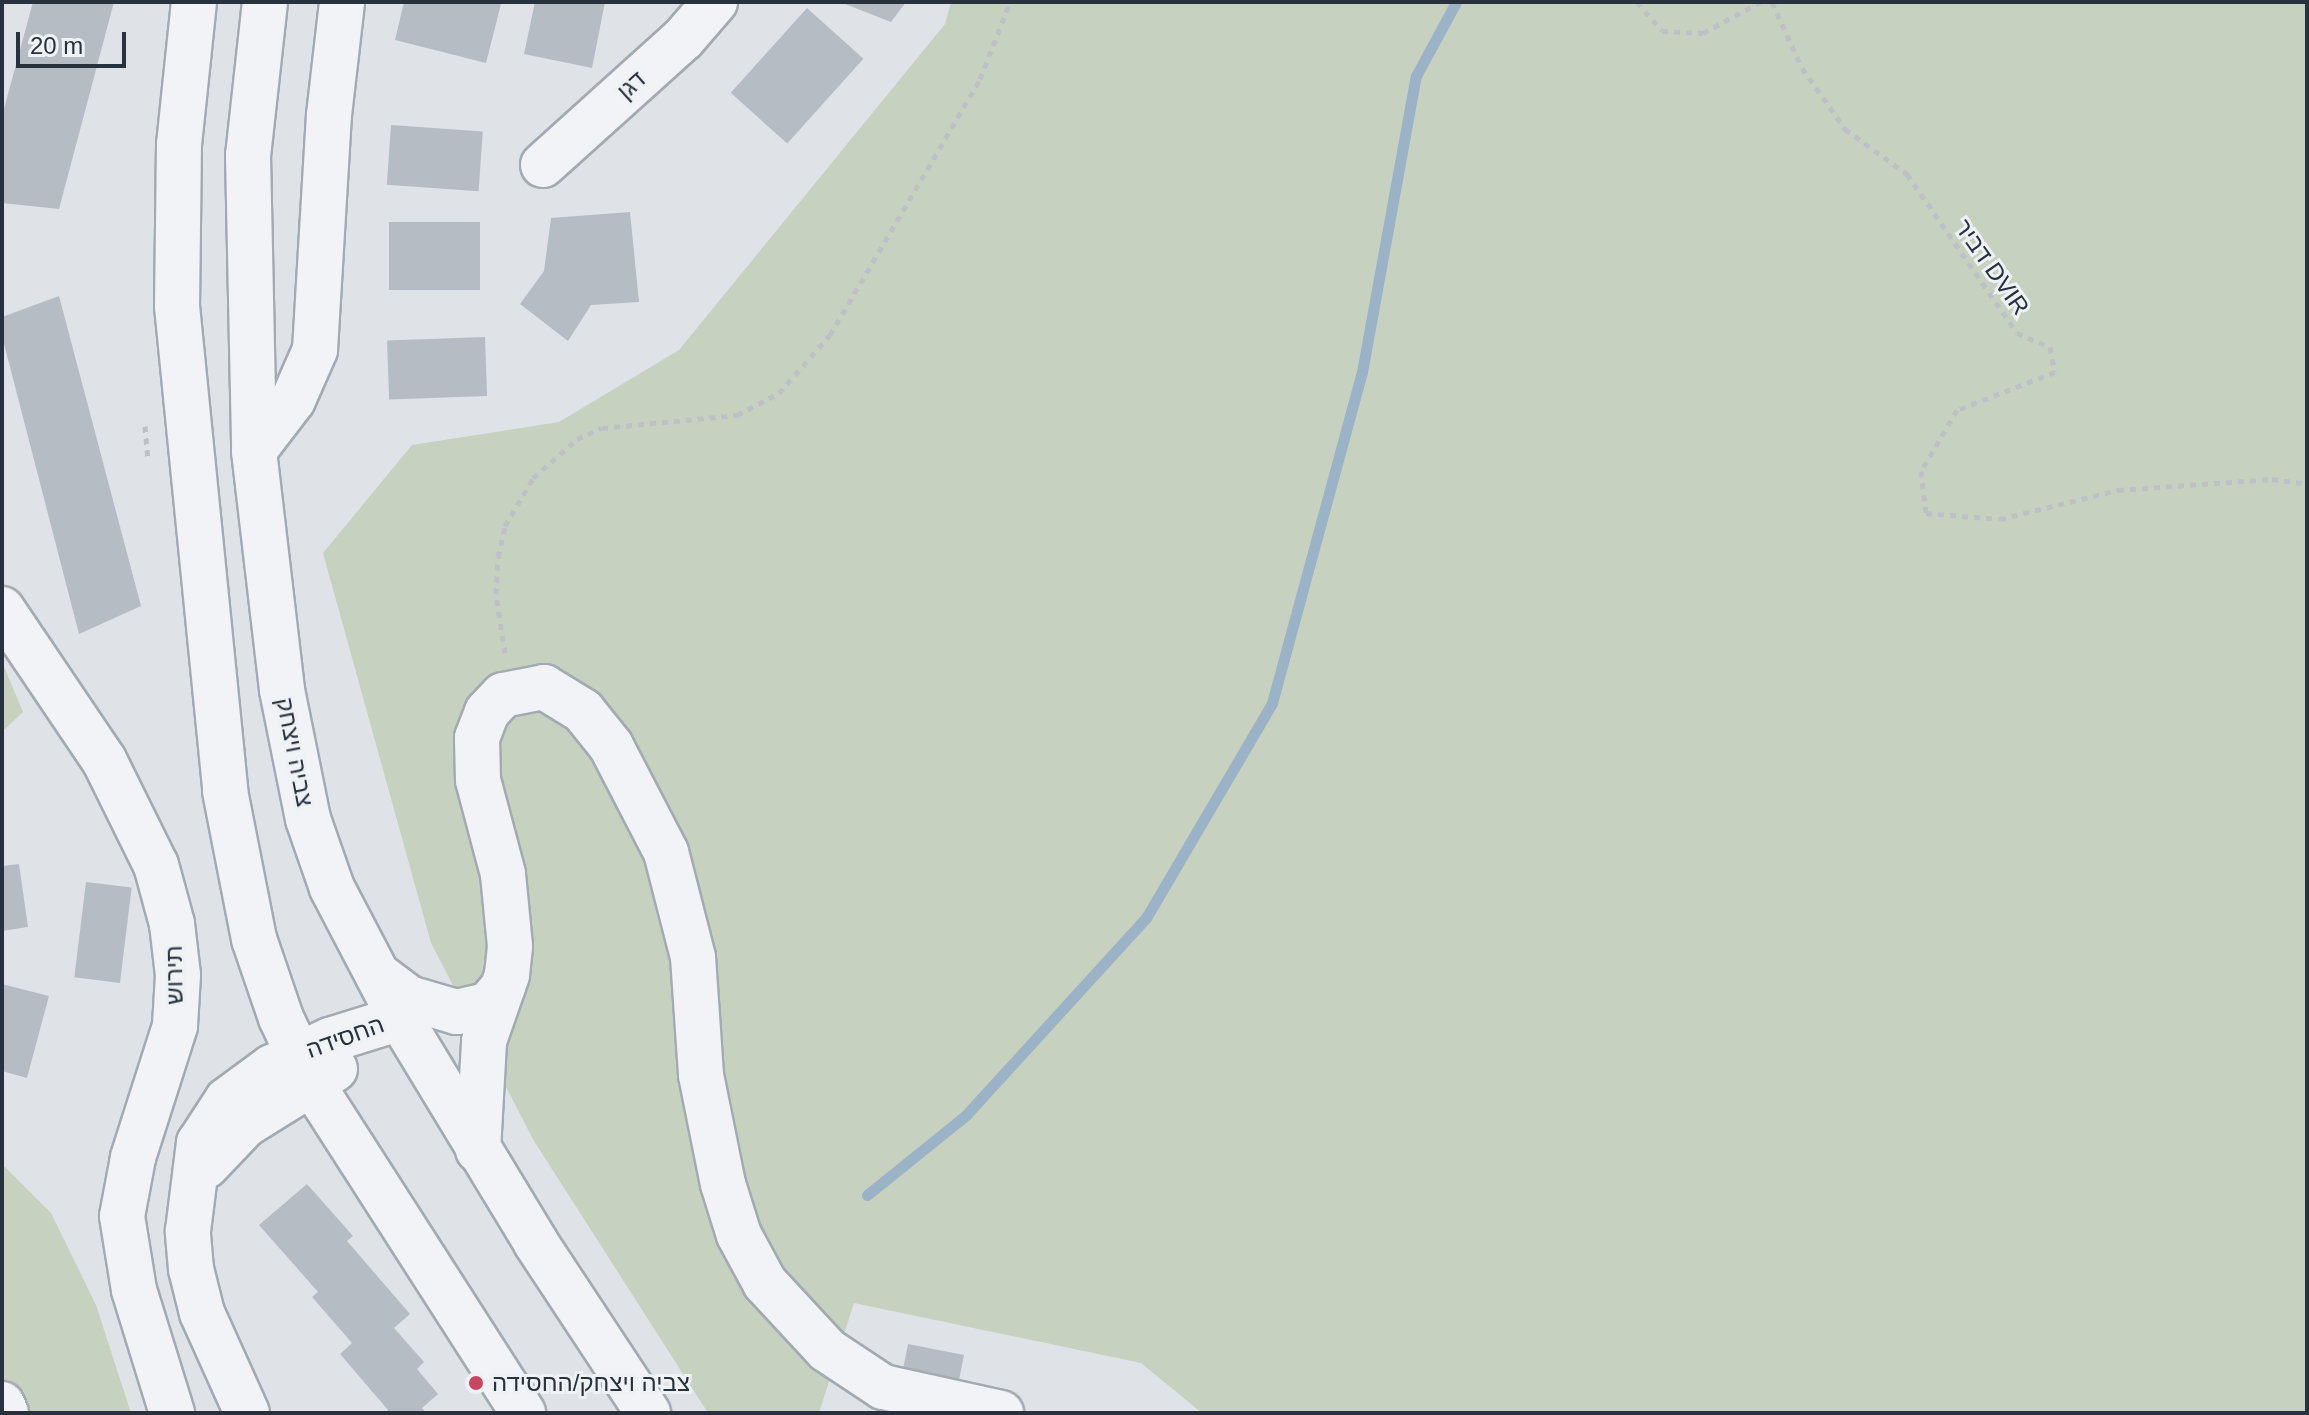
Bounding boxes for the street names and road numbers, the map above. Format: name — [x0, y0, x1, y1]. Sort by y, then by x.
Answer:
street label: דגן — [611, 65, 651, 105]
street label: דביר DVIR — [1949, 214, 2035, 320]
street label: צביה ויצחק — [270, 695, 320, 809]
street label: תירוש — [159, 945, 189, 1005]
street label: החסידה — [302, 1010, 388, 1064]

